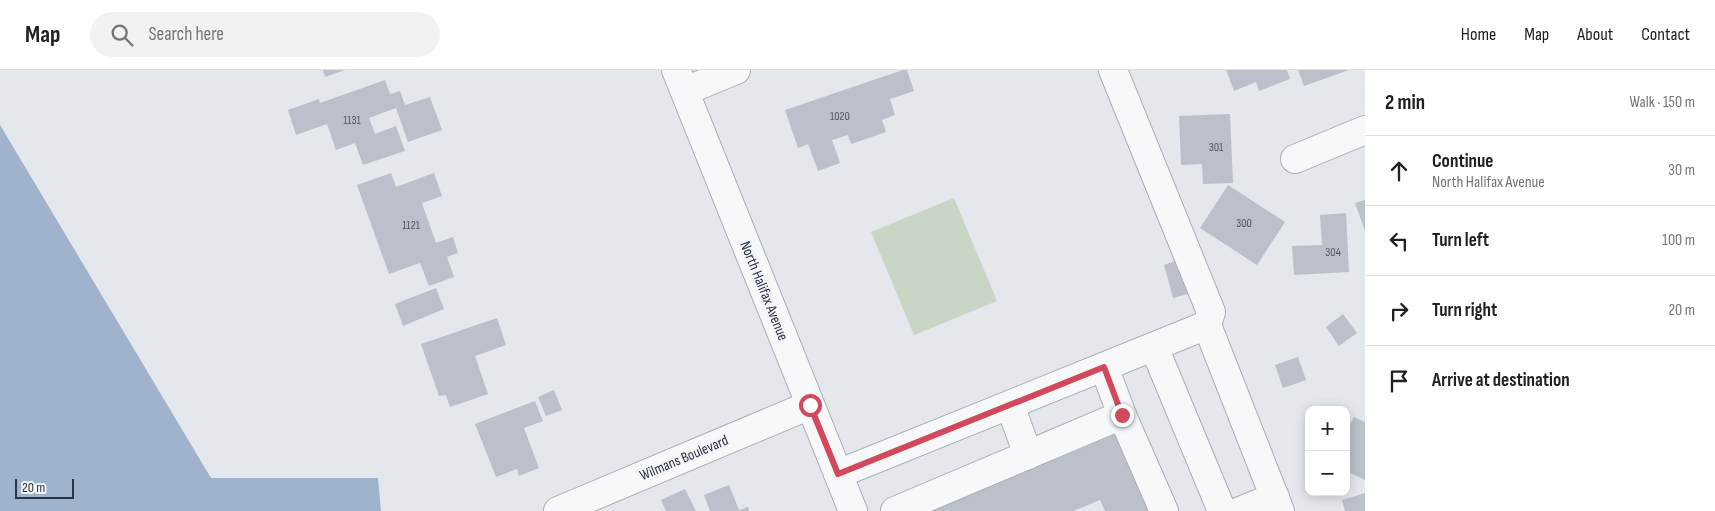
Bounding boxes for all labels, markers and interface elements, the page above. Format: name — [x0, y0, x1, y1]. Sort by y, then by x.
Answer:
search box — [90, 12, 440, 57]
text: Map — [25, 20, 60, 49]
icon: search — [108, 21, 136, 49]
text: Search here — [148, 23, 224, 46]
text: Home — [1461, 24, 1496, 45]
text: Map — [1524, 24, 1549, 45]
text: About — [1577, 24, 1613, 45]
text: Contact — [1641, 24, 1690, 45]
text: 2 min — [1385, 90, 1425, 115]
text: Walk · 150 m — [1630, 93, 1695, 112]
house number: 1020 — [830, 109, 850, 124]
house number: 1131 — [343, 113, 362, 128]
house number: 301 — [1209, 140, 1224, 155]
text: Continue — [1432, 150, 1493, 173]
icon: ahead — [1385, 157, 1413, 185]
text: 30 m — [1668, 161, 1695, 180]
text: North Halifax Avenue — [1432, 173, 1545, 192]
house number: 300 — [1236, 216, 1252, 231]
house number: 1121 — [402, 218, 421, 233]
icon: left — [1385, 227, 1413, 255]
text: Turn left — [1432, 229, 1489, 252]
text: 100 m — [1662, 231, 1695, 250]
street label: North Halifax Avenue — [735, 238, 793, 344]
house number: 304 — [1325, 245, 1341, 260]
icon: right — [1385, 297, 1413, 325]
text: Turn right — [1432, 299, 1497, 322]
text: 20 m — [1668, 301, 1695, 320]
icon: arrive — [1385, 367, 1413, 395]
text: Arrive at destination — [1432, 369, 1570, 392]
route start — [799, 394, 822, 417]
route end — [1111, 404, 1134, 427]
map controls — [1305, 406, 1350, 496]
button: + — [1305, 406, 1350, 451]
street label: Wilmans Boulevard — [637, 431, 731, 485]
button: − — [1305, 451, 1350, 496]
scale bar — [15, 476, 74, 499]
text: 20 m — [22, 479, 45, 496]

